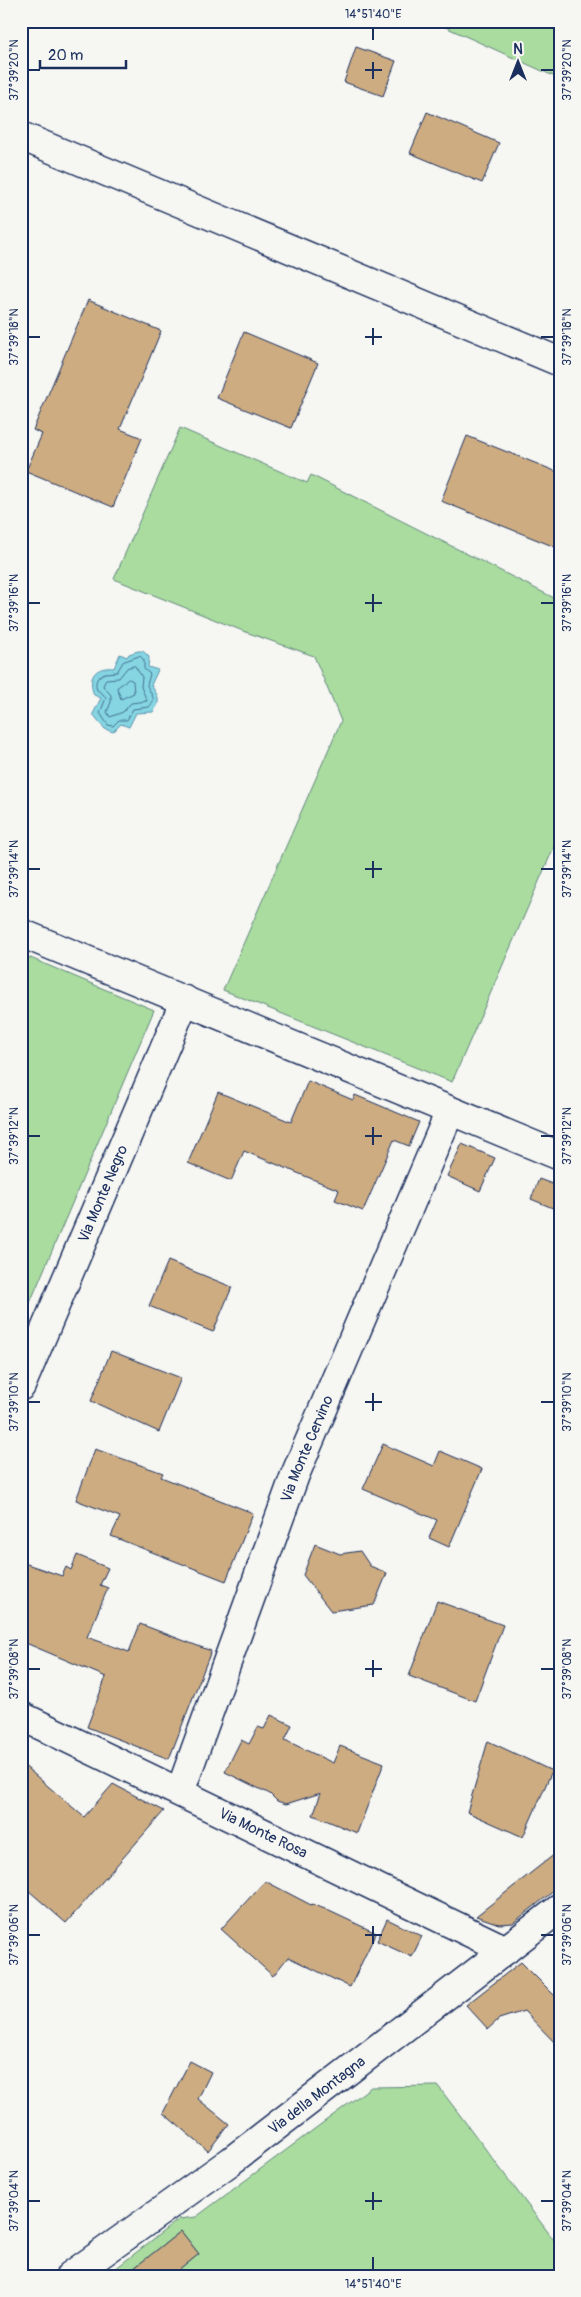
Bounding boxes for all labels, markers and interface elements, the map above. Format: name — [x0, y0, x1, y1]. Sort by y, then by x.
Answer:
text: 14°51'40"E — [345, 7, 401, 22]
scale bar — [40, 38, 126, 70]
north arrow — [494, 38, 544, 88]
text: 37°39'20"N — [7, 39, 22, 101]
text: 37°39'20"N — [560, 39, 575, 101]
text: N — [513, 41, 523, 58]
text: 20 m — [48, 46, 83, 65]
text: 37°39'18"N — [7, 308, 22, 366]
text: 37°39'18"N — [560, 308, 575, 366]
text: 37°39'16"N — [7, 574, 22, 632]
text: 37°39'16"N — [560, 574, 575, 632]
text: 37°39'14"N — [7, 840, 22, 898]
text: 37°39'14"N — [560, 840, 575, 898]
text: 37°39'12"N — [7, 1107, 22, 1165]
text: 37°39'12"N — [560, 1107, 575, 1165]
street label: Via Monte Negro — [74, 1142, 132, 1245]
text: 37°39'10"N — [7, 1372, 22, 1432]
text: 37°39'10"N — [560, 1372, 575, 1432]
street label: Via Monte Cervino — [277, 1393, 338, 1505]
text: 37°39'08"N — [7, 1639, 22, 1699]
text: 37°39'08"N — [560, 1639, 575, 1699]
street label: Via Monte Rosa — [216, 1804, 311, 1863]
text: 37°39'06"N — [7, 1904, 22, 1966]
text: 37°39'06"N — [560, 1904, 575, 1966]
street label: Via della Montagna — [265, 2052, 369, 2139]
text: 37°39'04"N — [7, 2170, 22, 2232]
text: 37°39'04"N — [560, 2170, 575, 2232]
text: 14°51'40"E — [345, 2277, 401, 2292]

